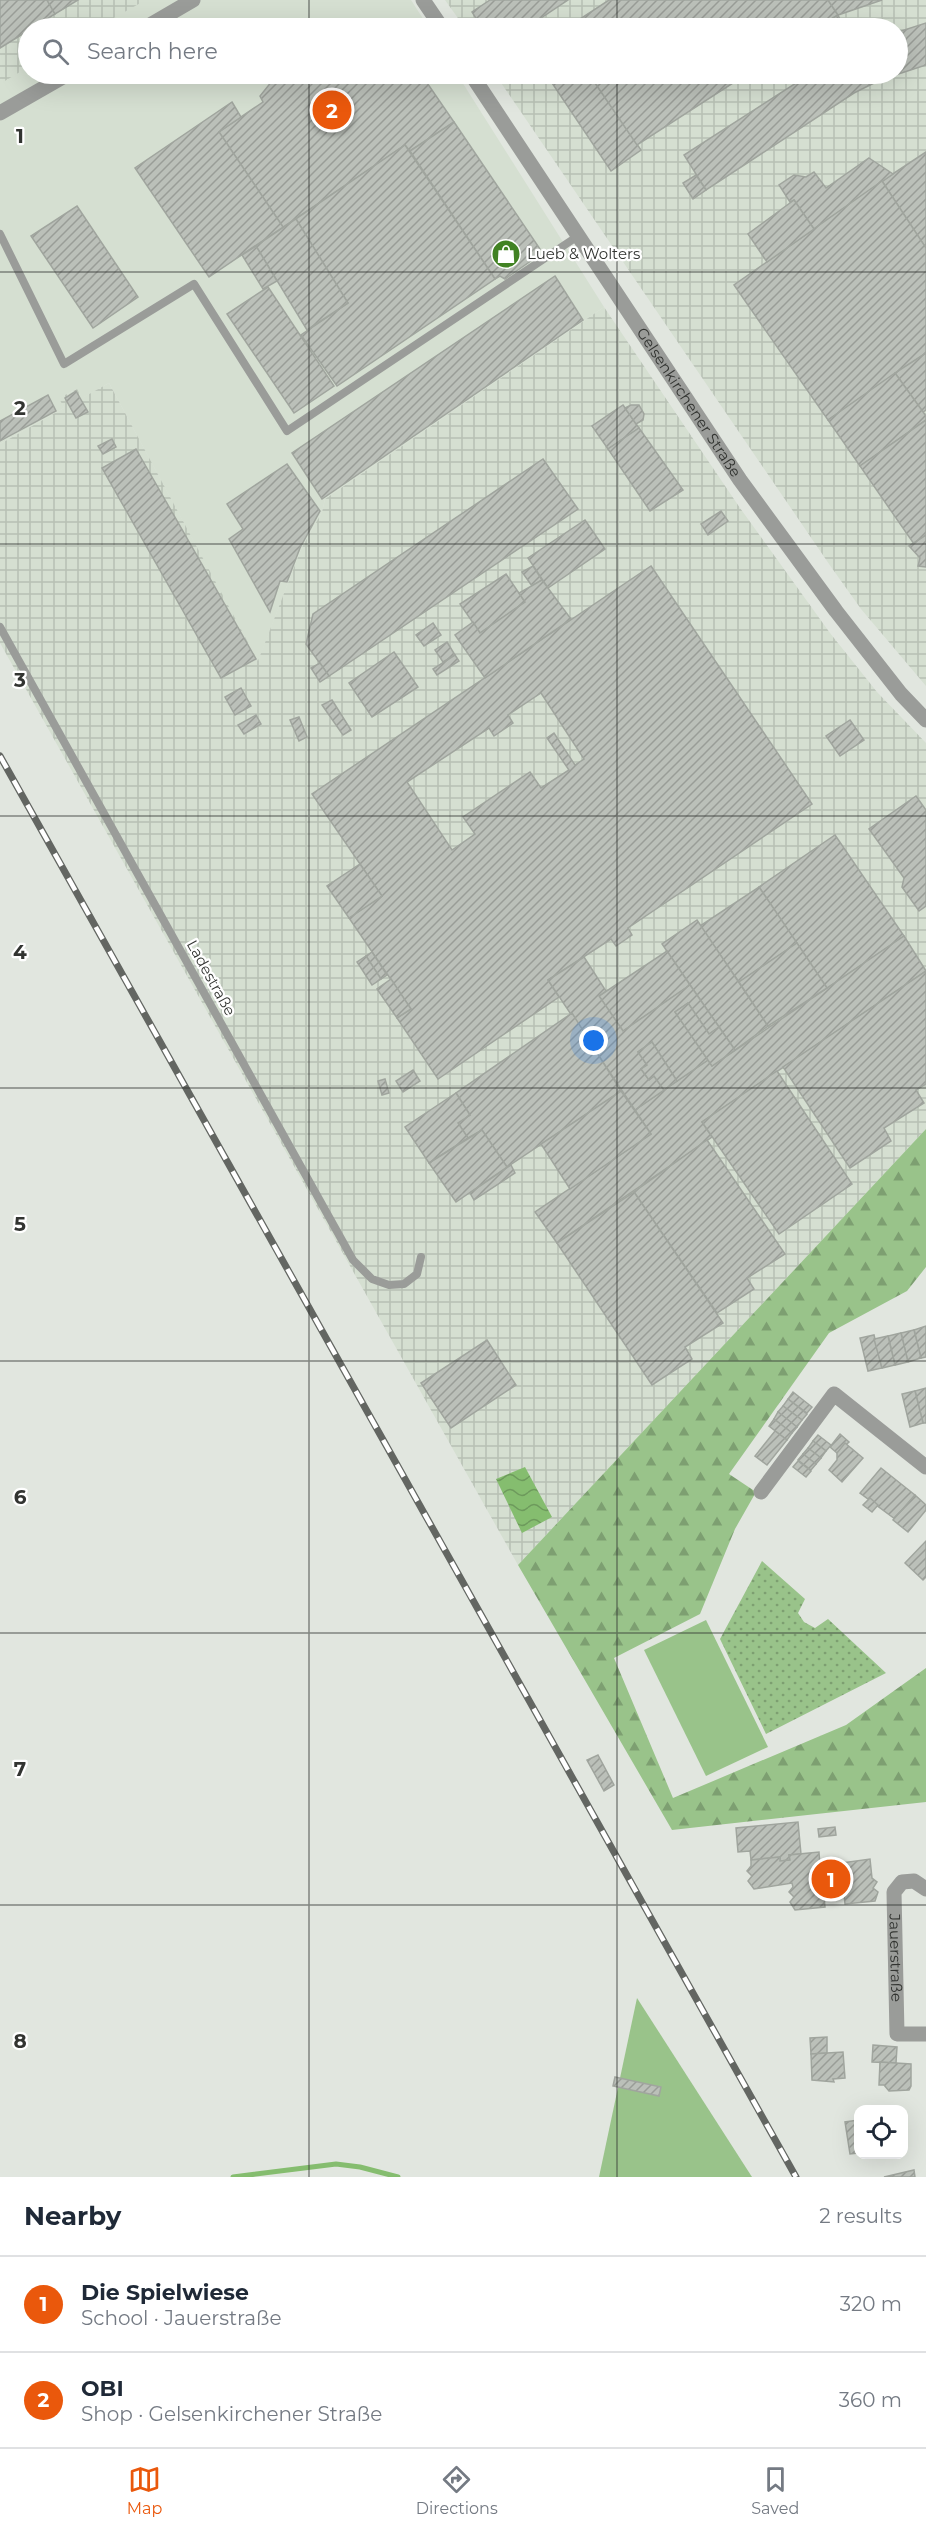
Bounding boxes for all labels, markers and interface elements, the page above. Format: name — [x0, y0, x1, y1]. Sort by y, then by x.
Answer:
search box — [18, 18, 908, 84]
icon: search — [39, 35, 72, 68]
text: Search here — [87, 38, 218, 65]
pin: 2 — [312, 88, 352, 132]
text: 1 — [16, 124, 24, 148]
shop icon: Lueb & Wolters — [490, 238, 522, 270]
place label: Lueb & Wolters — [527, 244, 640, 263]
street label: Gelsenkirchener Straße — [633, 324, 745, 481]
text: 2 — [14, 396, 26, 420]
text: 3 — [13, 668, 26, 692]
street label: Ladestraße — [183, 937, 240, 1019]
text: 4 — [13, 940, 27, 964]
your location — [579, 1026, 608, 1055]
text: 5 — [14, 1212, 26, 1236]
text: 6 — [14, 1485, 27, 1509]
text: 7 — [14, 1757, 26, 1781]
pin: 1 — [812, 1856, 850, 1902]
street label: Jauerstraße — [885, 1912, 906, 2002]
text: 8 — [13, 2029, 27, 2053]
map controls — [854, 2105, 908, 2159]
button: locate — [854, 2105, 908, 2159]
text: Nearby — [24, 2200, 121, 2232]
text: 2 results — [819, 2204, 902, 2228]
text: Die Spielwiese — [81, 2279, 249, 2306]
text: 1 — [40, 2292, 47, 2316]
text: 320 m — [840, 2292, 902, 2316]
text: School · Jauerstraße — [81, 2306, 282, 2330]
text: OBI — [81, 2375, 124, 2402]
text: 2 — [38, 2388, 49, 2412]
text: 360 m — [839, 2388, 902, 2412]
text: Shop · Gelsenkirchener Straße — [81, 2402, 382, 2426]
tab: Map — [127, 2463, 162, 2518]
tab: Directions — [416, 2463, 498, 2518]
tab: Saved — [751, 2463, 799, 2518]

